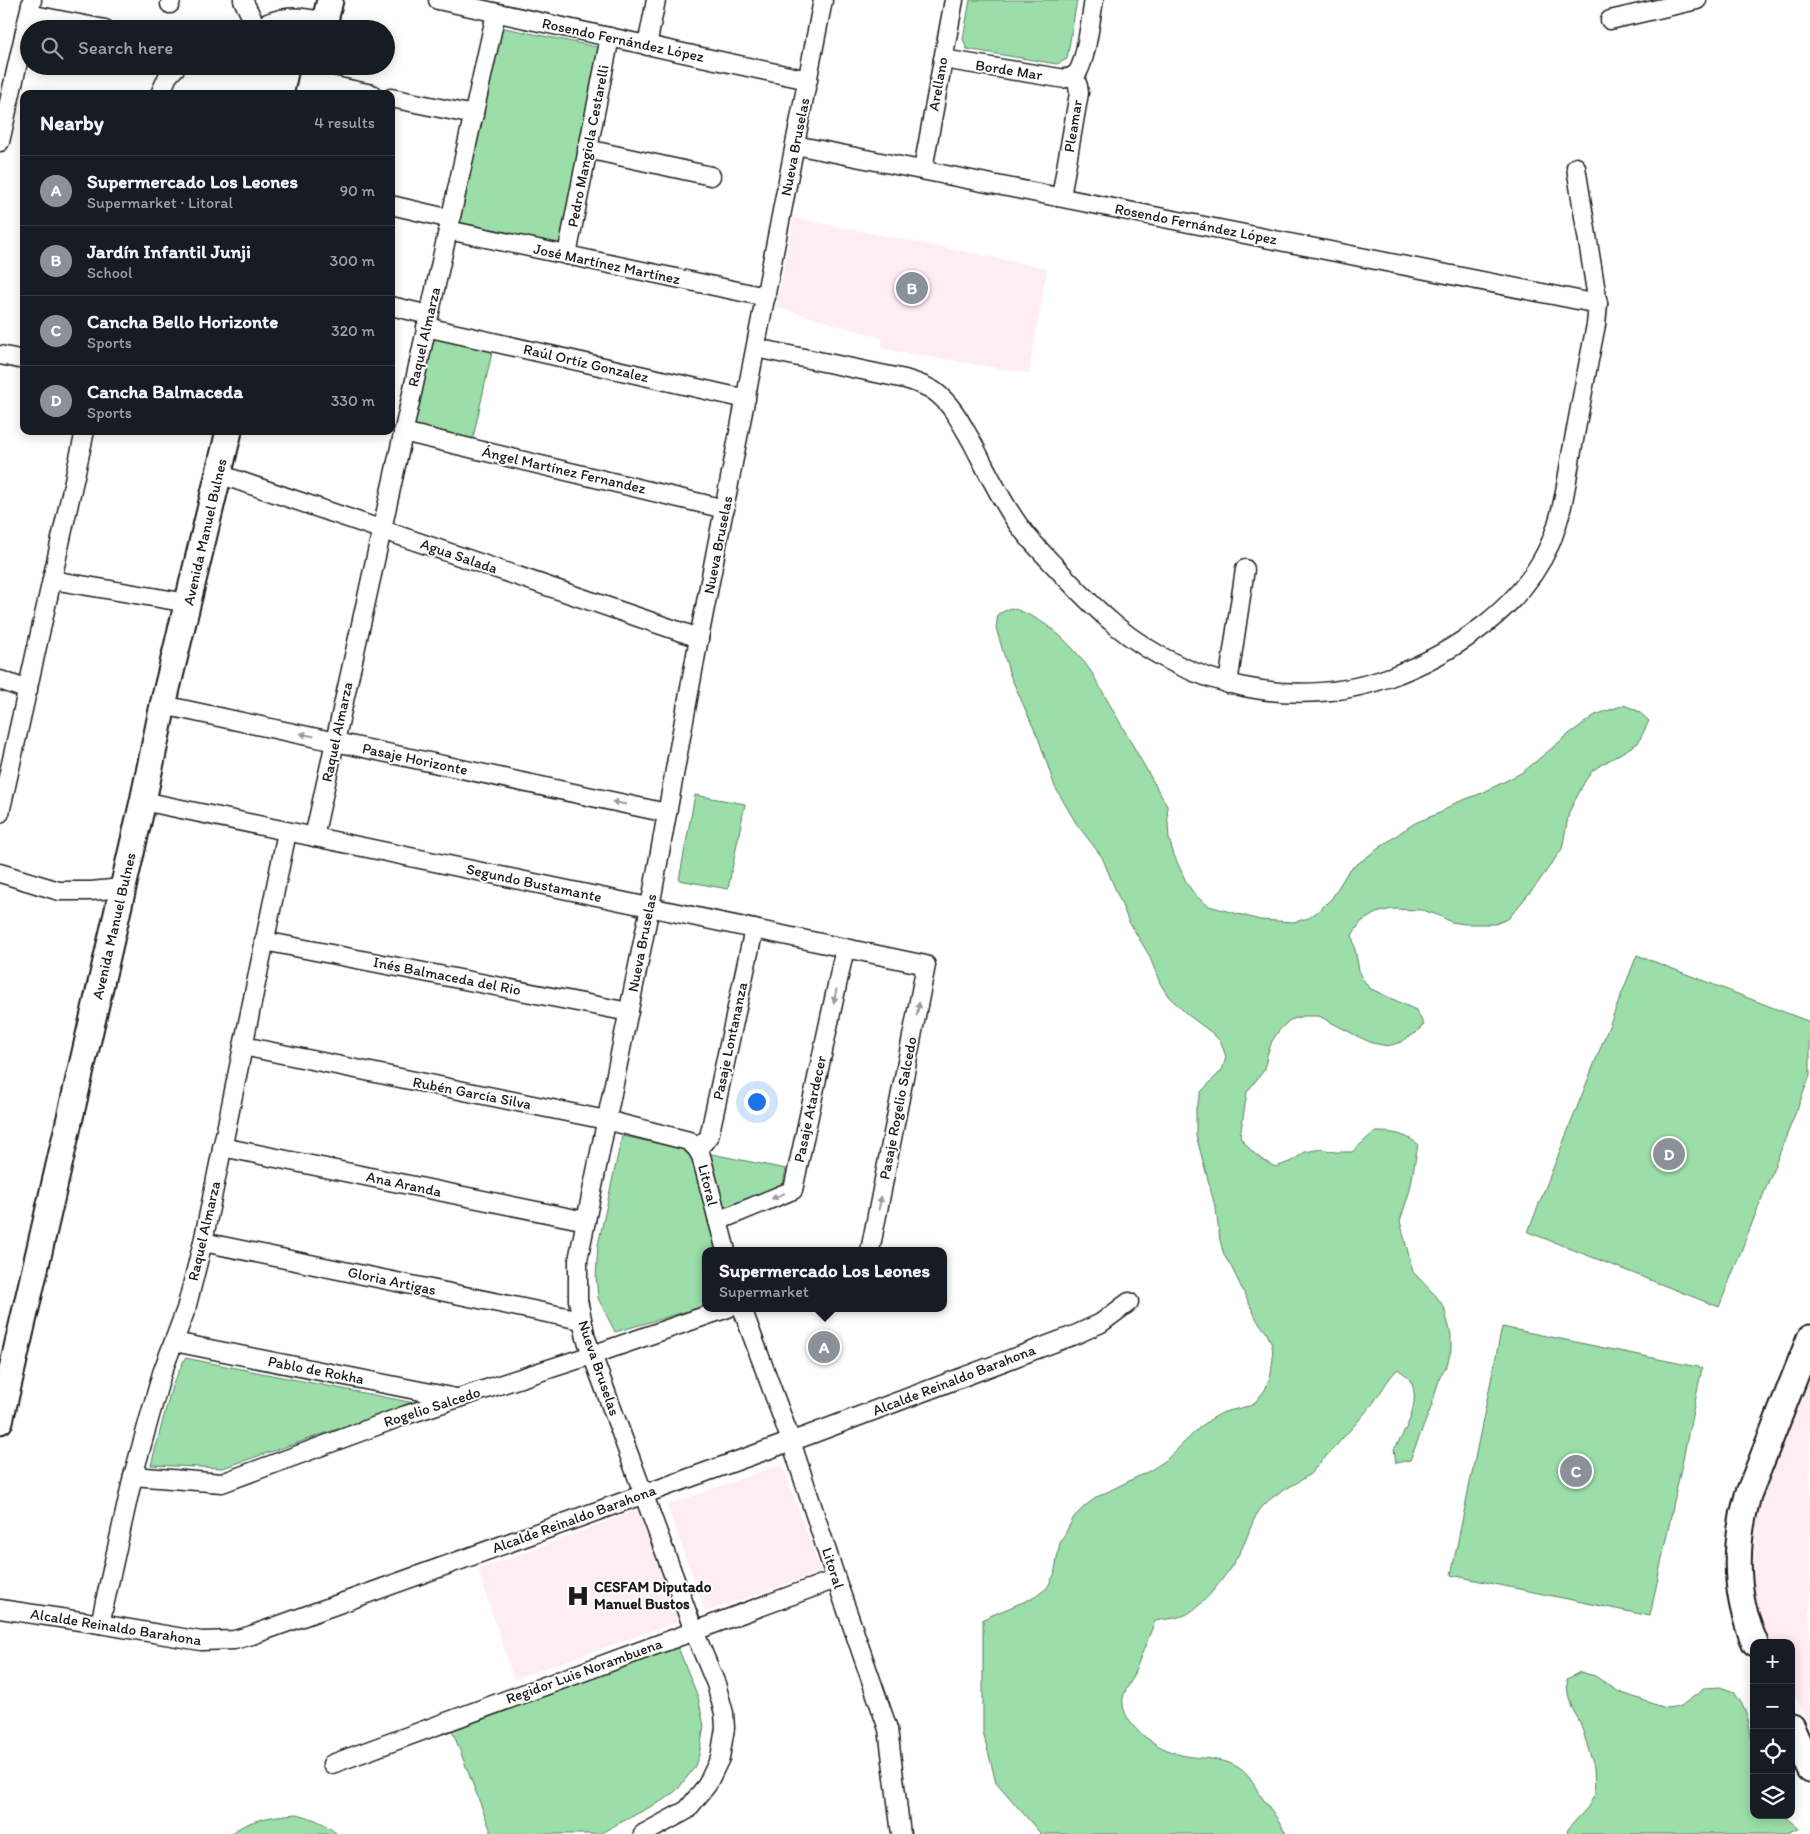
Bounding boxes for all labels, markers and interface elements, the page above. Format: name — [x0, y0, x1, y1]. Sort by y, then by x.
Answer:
street label: Rosendo Fernández López — [540, 14, 706, 66]
search box — [20, 20, 395, 75]
icon: search — [38, 34, 66, 62]
text: Search here — [78, 36, 173, 59]
street label: Arellano — [924, 56, 952, 112]
street label: Borde Mar — [974, 56, 1044, 84]
street label: Pedro Mangiola Cestarelli — [563, 63, 613, 229]
street label: Nueva Bruselas — [777, 96, 813, 198]
street label: Pleamar — [1060, 98, 1086, 154]
text: Nearby — [40, 110, 104, 135]
text: 4 results — [314, 113, 375, 132]
text: Supermercado Los Leones — [87, 170, 298, 193]
text: A — [51, 181, 61, 200]
text: 90 m — [340, 181, 375, 200]
text: Supermarket · Litoral — [87, 193, 233, 212]
street label: Rosendo Fernández López — [1113, 199, 1279, 249]
text: Jardín Infantil Junji — [87, 240, 251, 263]
street label: José Martínez Martínez — [532, 240, 682, 288]
text: B — [51, 251, 61, 270]
text: 300 m — [330, 251, 375, 270]
text: School — [87, 263, 133, 282]
pin: B — [896, 269, 928, 307]
street label: Raquel Almarza — [404, 285, 444, 389]
text: Cancha Bello Horizonte — [87, 310, 278, 333]
text: C — [51, 321, 61, 340]
text: 320 m — [331, 321, 375, 340]
text: Sports — [87, 333, 132, 352]
street label: Raúl Ortíz Gonzalez — [522, 340, 650, 386]
text: Cancha Balmaceda — [87, 380, 243, 403]
text: D — [51, 391, 61, 410]
text: 330 m — [331, 391, 375, 410]
text: Sports — [87, 403, 132, 422]
street label: Ángel Martínez Fernandez — [480, 442, 648, 498]
street label: Avenida Manuel Bulnes — [179, 456, 231, 607]
street label: Nueva Bruselas — [700, 494, 736, 596]
street label: Agua Salada — [418, 534, 500, 578]
street label: Raquel Almarza — [318, 680, 357, 784]
one-way arrow — [299, 731, 314, 739]
street label: Pasaje Horizonte — [361, 739, 469, 779]
one-way arrow — [612, 799, 627, 807]
street label: Avenida Manuel Bulnes — [88, 850, 140, 1001]
street label: Segundo Bustamante — [465, 860, 603, 906]
street label: Nueva Bruselas — [624, 892, 660, 994]
street label: Inés Balmaceda del Rio — [372, 953, 522, 999]
street label: Pasaje Lontananza — [709, 980, 751, 1102]
one-way arrow — [830, 988, 838, 1004]
one-way arrow — [914, 1001, 922, 1017]
street label: Pasaje Rogelio Salcedo — [875, 1035, 921, 1181]
street label: Pasaje Atardecer — [790, 1054, 830, 1164]
street label: Rubén García Silva — [411, 1073, 533, 1113]
your location — [744, 1089, 770, 1115]
pin: D — [1653, 1135, 1685, 1173]
street label: Litoral — [694, 1162, 722, 1208]
street label: Ana Aranda — [365, 1167, 443, 1201]
street label: Raquel Almarza — [184, 1179, 224, 1283]
one-way arrow — [771, 1193, 785, 1201]
one-way arrow — [876, 1194, 884, 1210]
popup — [702, 1247, 947, 1312]
text: Supermercado Los Leones — [719, 1259, 930, 1282]
street label: Gloria Artigas — [346, 1263, 438, 1299]
text: Supermarket — [719, 1282, 809, 1301]
street label: Nueva Bruselas — [574, 1318, 624, 1418]
pin: A — [808, 1328, 840, 1366]
street label: Alcalde Reinaldo Barahona — [870, 1341, 1038, 1419]
street label: Pablo de Rokha — [267, 1352, 366, 1388]
street label: Rogelio Salcedo — [381, 1383, 483, 1431]
pin: C — [1560, 1452, 1592, 1490]
street label: Alcalde Reinaldo Barahona — [490, 1481, 659, 1557]
street label: Litoral — [818, 1545, 848, 1592]
place label: CESFAM Diputado Manuel Bustos — [594, 1578, 712, 1613]
hospital icon: CESFAM Diputado Manuel Bustos — [565, 1583, 591, 1609]
street label: Alcalde Reinaldo Barahona — [29, 1605, 203, 1649]
street label: Regidor Luis Norambuena — [503, 1634, 665, 1708]
map controls — [1750, 1639, 1795, 1819]
button: + — [1750, 1639, 1795, 1684]
button: − — [1750, 1684, 1795, 1729]
button: locate — [1750, 1729, 1795, 1774]
button: layers — [1750, 1774, 1795, 1819]

